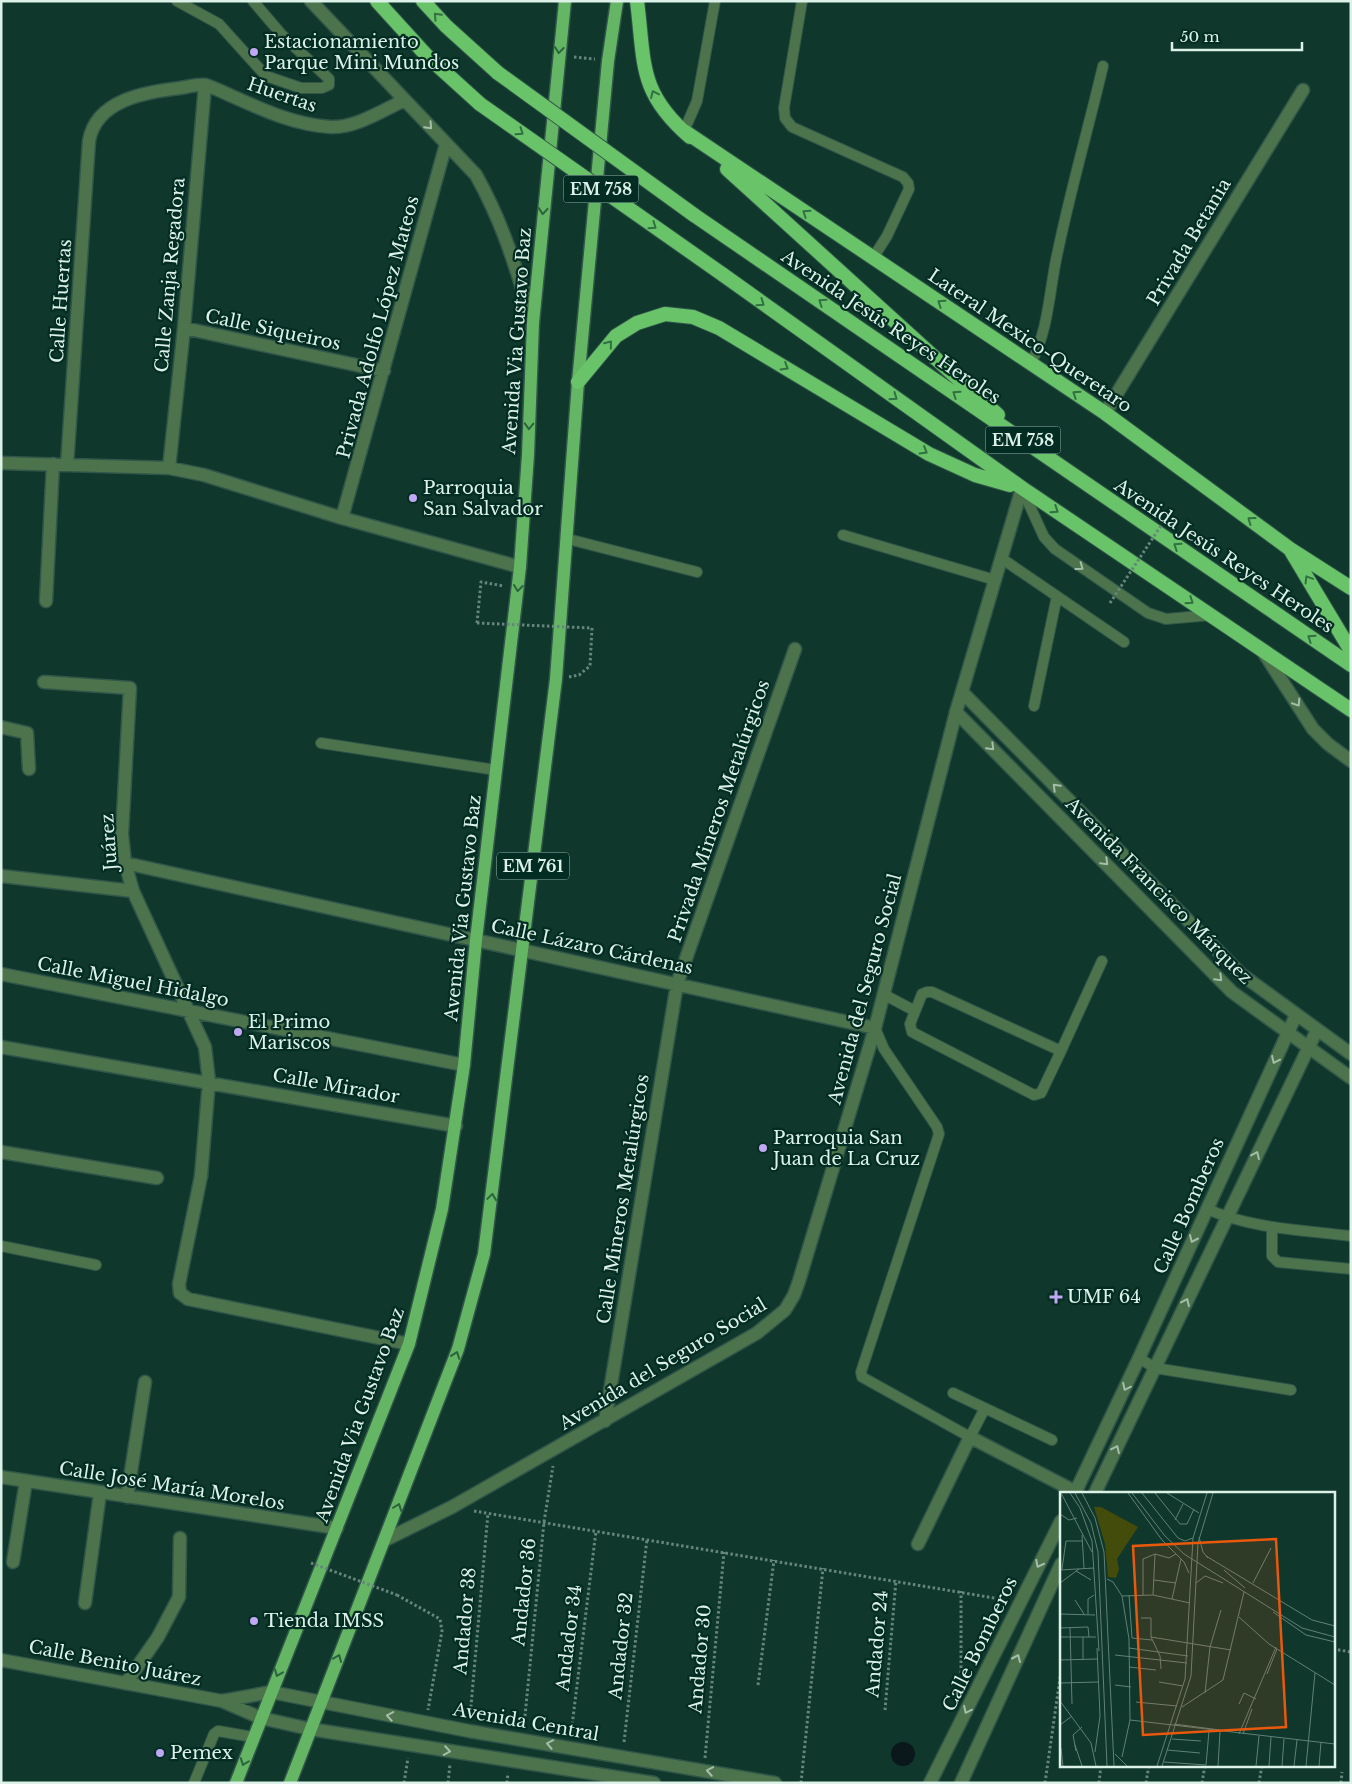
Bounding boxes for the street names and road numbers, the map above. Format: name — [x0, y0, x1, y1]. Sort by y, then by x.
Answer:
street label: Huertas — [244, 73, 320, 117]
street label: Privada Betania — [1142, 174, 1236, 310]
road number: EM 758 — [564, 175, 638, 202]
street label: Calle Zanja Regadora — [151, 176, 189, 374]
street label: Privada Adolfo López Mateos — [332, 193, 424, 461]
street label: Avenida Via Gustavo Baz — [498, 227, 536, 456]
street label: Calle Huertas — [46, 238, 76, 364]
street label: Avenida Jesús Reyes Heroles — [776, 245, 1005, 409]
street label: Lateral Mexico-Queretaro — [924, 264, 1136, 418]
street label: Calle Siqueiros — [203, 305, 343, 355]
road number: EM 758 — [986, 426, 1060, 454]
street label: Avenida Jesús Reyes Heroles — [1109, 474, 1338, 638]
street label: Privada Mineros Metalúrgicos — [664, 677, 774, 945]
street label: Avenida Francisco Márquez — [1060, 792, 1257, 989]
street label: Avenida Via Gustavo Baz — [440, 794, 486, 1023]
street label: Juárez — [96, 813, 122, 873]
road number: EM 761 — [497, 852, 569, 879]
street label: Avenida del Seguro Social — [823, 871, 906, 1108]
street label: Calle Lázaro Cárdenas — [489, 915, 695, 979]
street label: Calle Miguel Hidalgo — [35, 953, 231, 1011]
street label: Calle Mirador — [271, 1064, 402, 1108]
street label: Calle Mineros Metalúrgicos — [592, 1072, 654, 1326]
street label: Calle Bomberos — [1149, 1134, 1229, 1278]
street label: Avenida del Seguro Social — [554, 1293, 771, 1435]
street label: Avenida Via Gustavo Baz — [310, 1304, 409, 1527]
street label: Calle José María Morelos — [58, 1457, 286, 1515]
street label: Andador 36 — [507, 1537, 541, 1648]
street label: Andador 38 — [449, 1566, 481, 1677]
street label: Calle Bomberos — [938, 1573, 1022, 1715]
street label: Andador 34 — [551, 1583, 586, 1694]
street label: Andador 24 — [861, 1590, 893, 1699]
street label: Andador 32 — [604, 1591, 638, 1702]
street label: Andador 30 — [684, 1603, 716, 1716]
street label: Calle Benito Juárez — [27, 1635, 203, 1691]
street label: Avenida Central — [450, 1698, 601, 1746]

